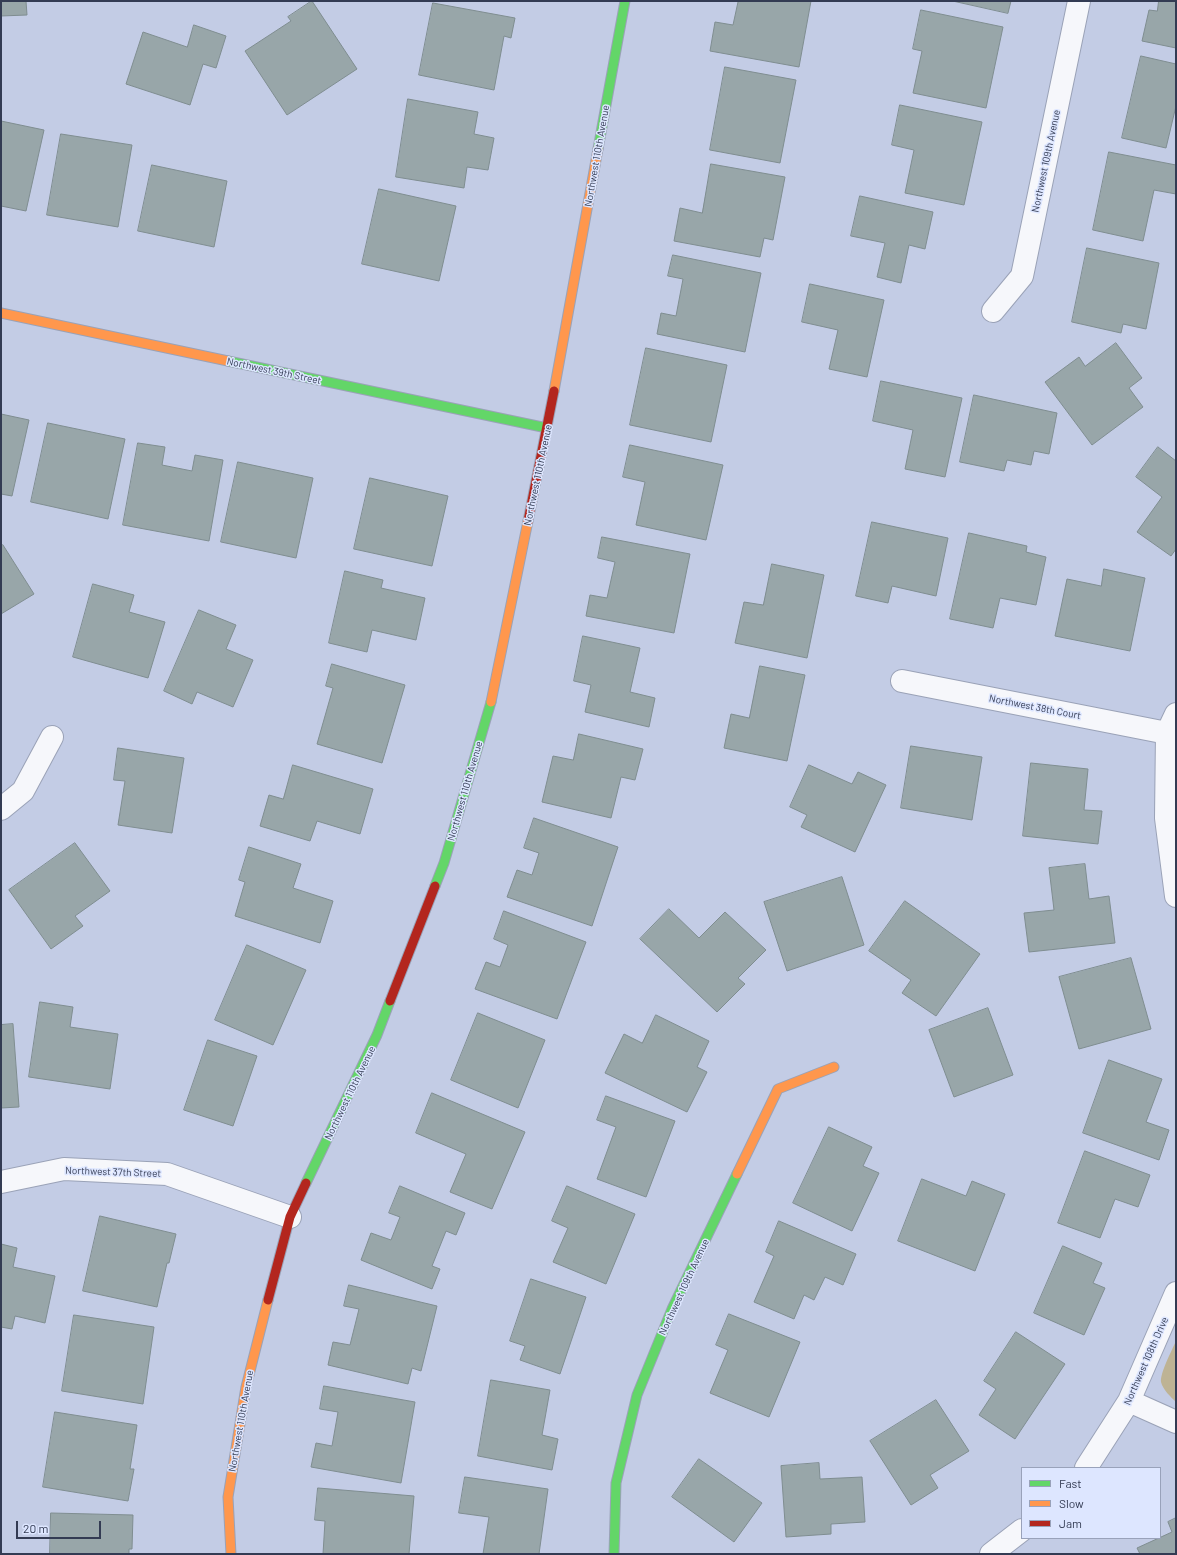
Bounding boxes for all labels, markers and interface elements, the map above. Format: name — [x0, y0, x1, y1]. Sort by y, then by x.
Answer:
street label: Northwest 110th Avenue — [582, 104, 612, 208]
street label: Northwest 109th Avenue — [1029, 108, 1063, 214]
street label: Northwest 39th Street — [226, 355, 322, 387]
street label: Northwest 110th Avenue — [521, 423, 555, 527]
street label: Northwest 38th Court — [988, 692, 1082, 722]
street label: Northwest 110th Avenue — [445, 740, 485, 842]
street label: Northwest 110th Avenue — [322, 1044, 378, 1142]
street label: Northwest 37th Street — [65, 1164, 161, 1180]
street label: Northwest 109th Avenue — [656, 1237, 712, 1337]
street label: Northwest 108th Drive — [1121, 1315, 1171, 1407]
street label: Northwest 110th Avenue — [226, 1369, 256, 1473]
legend — [1021, 1467, 1161, 1539]
text: Fast — [1059, 1476, 1082, 1490]
text: Slow — [1059, 1496, 1084, 1510]
scale bar — [18, 1513, 103, 1539]
text: Jam — [1059, 1516, 1082, 1530]
text: 20 m — [23, 1521, 49, 1535]

